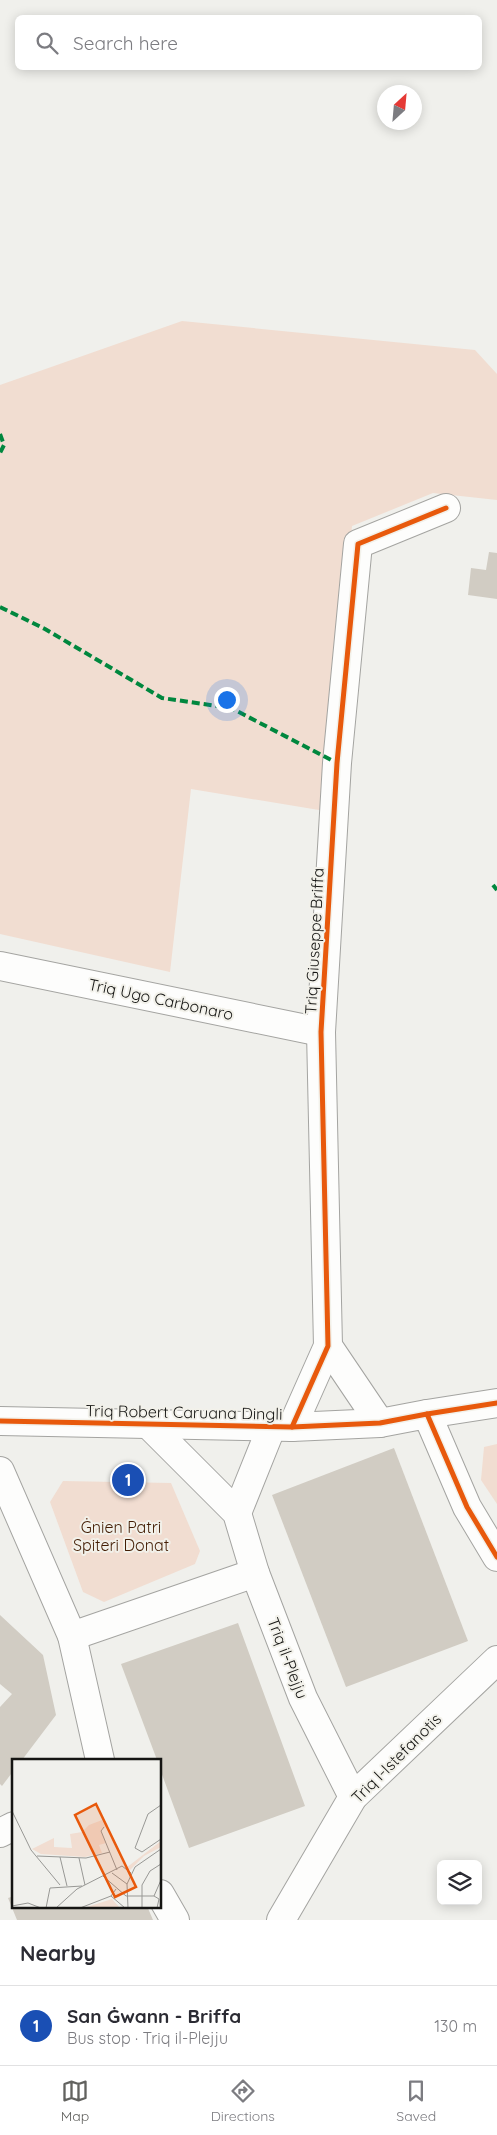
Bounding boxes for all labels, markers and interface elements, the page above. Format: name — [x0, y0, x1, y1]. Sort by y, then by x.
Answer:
search box — [15, 15, 482, 70]
icon: search — [33, 29, 61, 57]
text: Search here — [73, 31, 178, 55]
north arrow — [377, 85, 422, 130]
your location — [214, 687, 240, 713]
street label: Triq Giuseppe Briffa — [300, 867, 328, 1015]
street label: Triq Ugo Carbonaro — [87, 974, 235, 1024]
street label: Triq Robert Caruana Dingli — [85, 1400, 283, 1424]
pin: 1 — [112, 1461, 144, 1499]
park label: Ġnien Patri Spiteri Donat — [73, 1517, 169, 1555]
street label: Triq il-Plejju — [263, 1614, 313, 1702]
street label: Triq l-Istefanotis — [347, 1709, 445, 1807]
inset map — [12, 1759, 161, 1908]
map controls — [437, 1860, 482, 1905]
button: layers — [437, 1860, 482, 1905]
text: Nearby — [20, 1940, 96, 1966]
text: San Ġwann - Briffa — [67, 2004, 241, 2028]
text: 1 — [33, 2016, 39, 2036]
text: 130 m — [434, 2016, 477, 2036]
text: Bus stop · Triq il-Plejju — [67, 2028, 228, 2048]
tab: Map — [61, 2077, 89, 2125]
tab: Directions — [211, 2077, 275, 2125]
tab: Saved — [396, 2077, 436, 2125]

